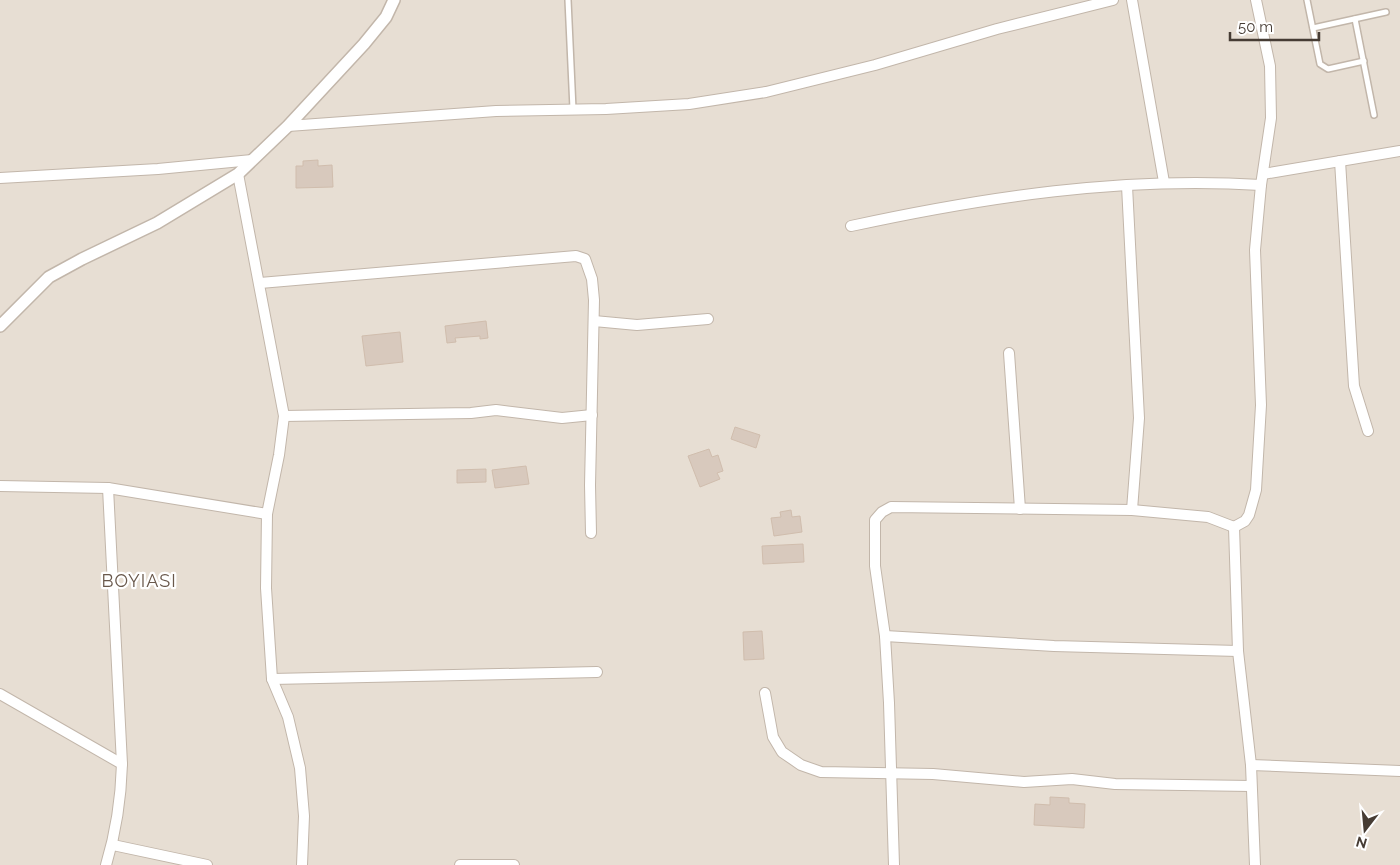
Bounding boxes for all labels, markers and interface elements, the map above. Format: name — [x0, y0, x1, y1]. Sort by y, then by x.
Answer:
scale bar — [1230, 10, 1319, 42]
text: 50 m — [1238, 18, 1273, 36]
district label: BOYIASI — [101, 570, 177, 591]
north arrow — [1340, 805, 1390, 855]
text: N — [1354, 833, 1369, 852]

